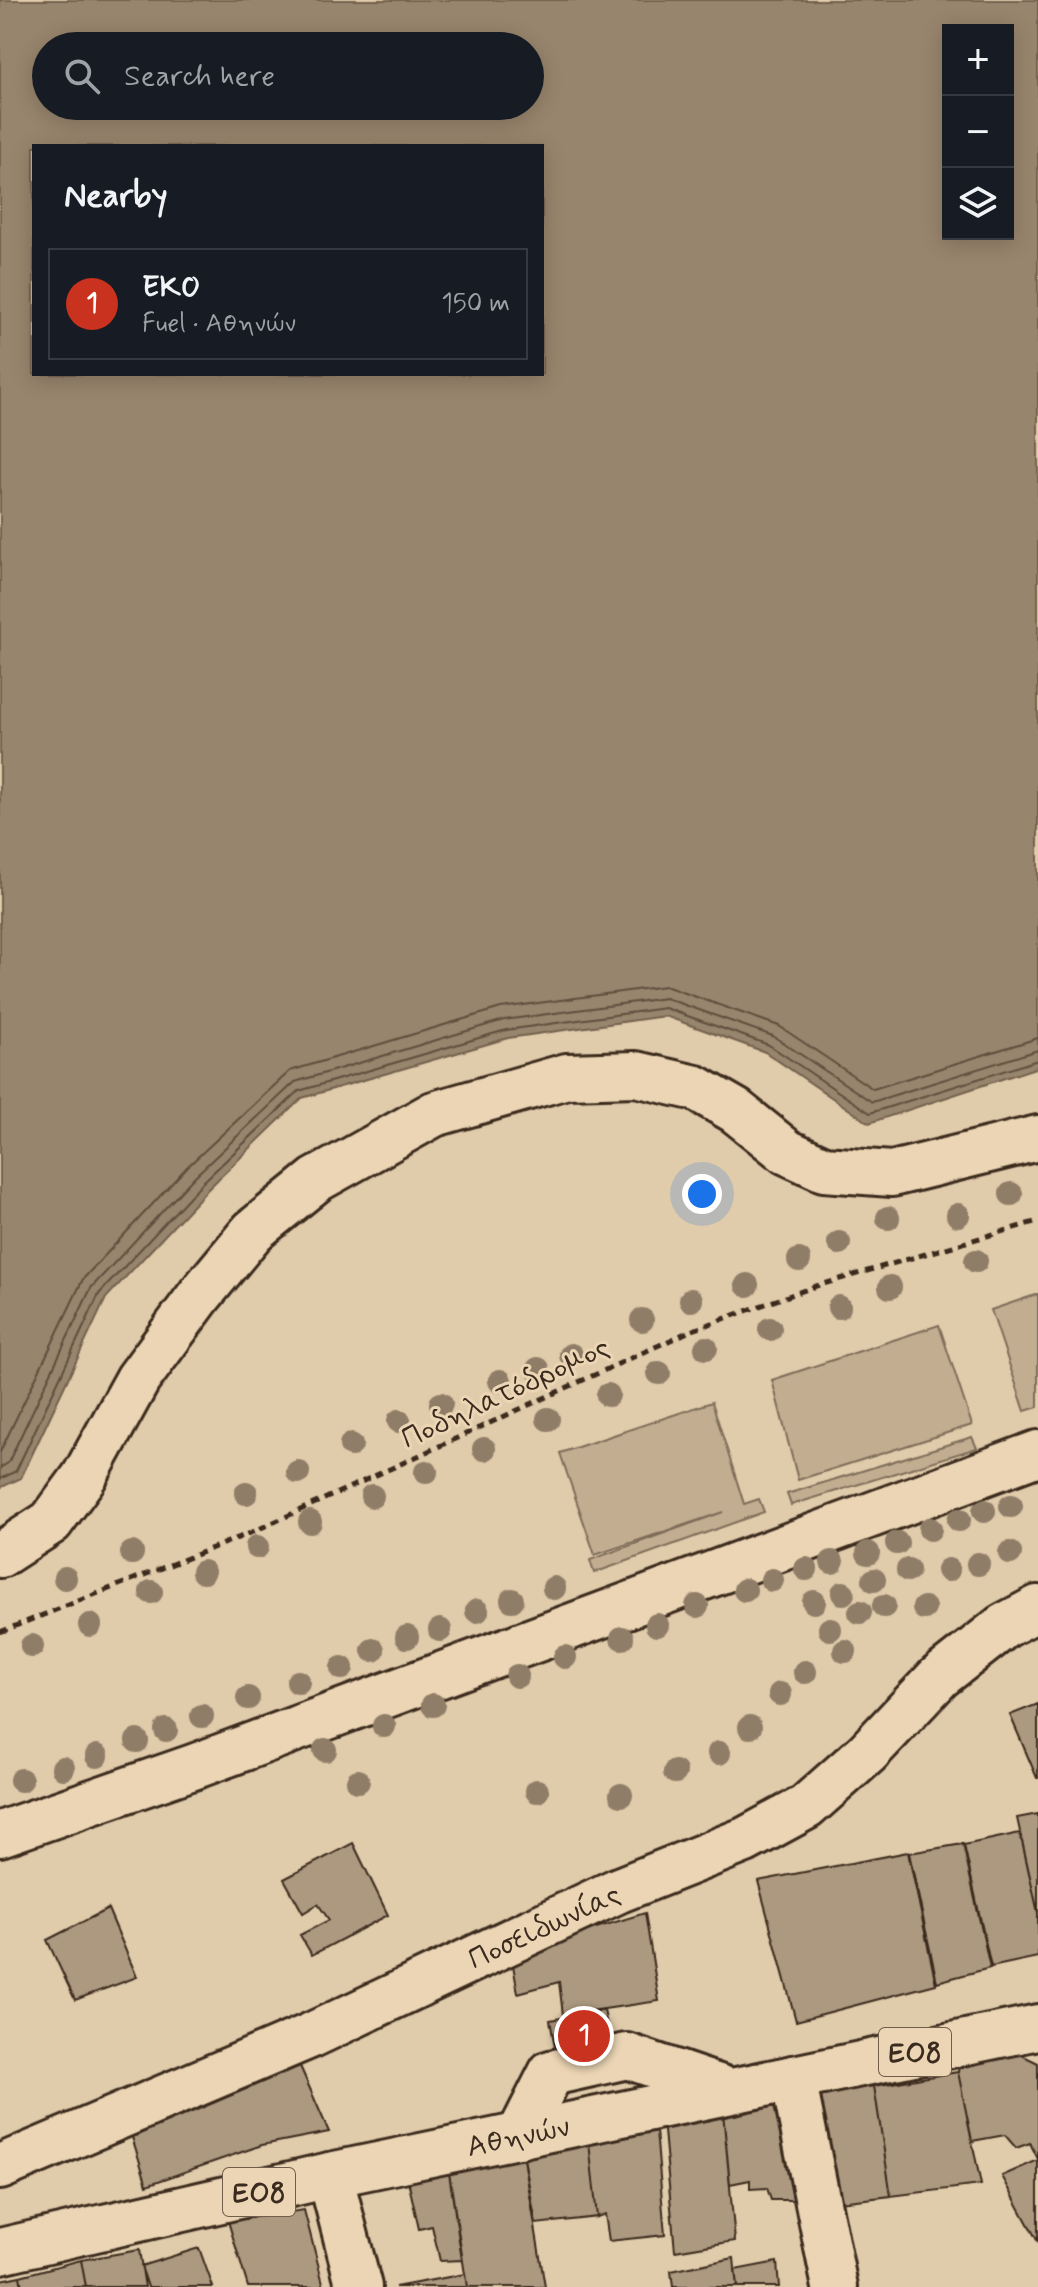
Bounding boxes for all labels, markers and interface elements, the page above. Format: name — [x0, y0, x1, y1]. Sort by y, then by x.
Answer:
map controls — [942, 24, 1014, 240]
button: + — [942, 24, 1014, 96]
search box — [32, 32, 544, 120]
icon: search — [60, 54, 104, 98]
text: Search here — [124, 57, 275, 96]
button: − — [942, 96, 1014, 168]
button: layers — [942, 168, 1014, 240]
text: Nearby — [64, 174, 168, 219]
text: EKO — [142, 268, 200, 307]
text: 1 — [86, 287, 98, 321]
text: 150 m — [441, 287, 510, 321]
text: Fuel · Αθηνών — [142, 307, 296, 341]
your location — [682, 1174, 722, 1214]
street label: Ποδηλατόδρομος — [395, 1328, 616, 1459]
street label: Ποσειδωνίας — [462, 1875, 627, 1980]
pin: 1 — [558, 2006, 610, 2066]
road number: ΕΟ8 — [879, 2028, 951, 2076]
street label: Αθηνών — [463, 2108, 573, 2167]
road number: ΕΟ8 — [223, 2168, 295, 2216]

